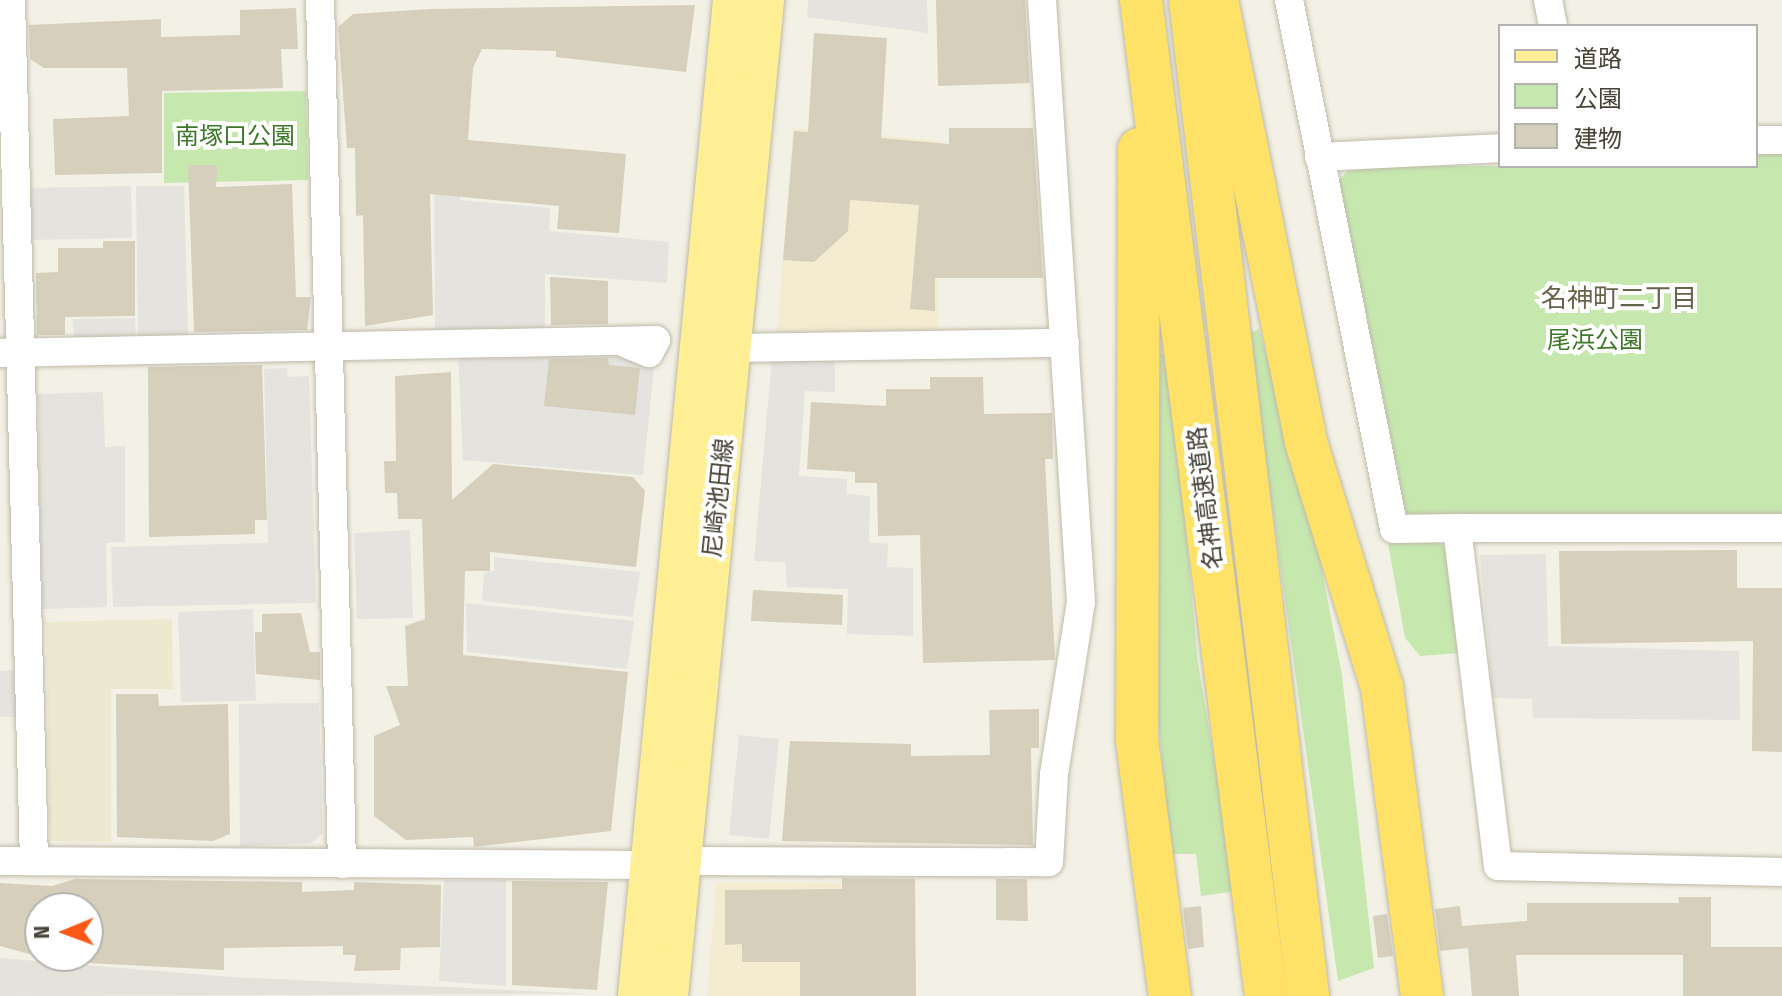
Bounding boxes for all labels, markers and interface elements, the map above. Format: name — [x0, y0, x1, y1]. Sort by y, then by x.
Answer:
legend — [1498, 24, 1758, 168]
text: 道路 — [1574, 45, 1622, 73]
text: 公園 — [1574, 85, 1622, 113]
park label: 南塚口公園 — [175, 123, 295, 151]
text: 建物 — [1574, 125, 1622, 153]
district label: 名神町二丁目 — [1541, 283, 1697, 315]
park label: 尾浜公園 — [1547, 327, 1643, 355]
street label: 名神高速道路 — [1183, 425, 1229, 571]
street label: 尼崎池田線 — [698, 437, 740, 559]
north arrow — [24, 892, 104, 972]
text: N — [28, 926, 55, 939]

